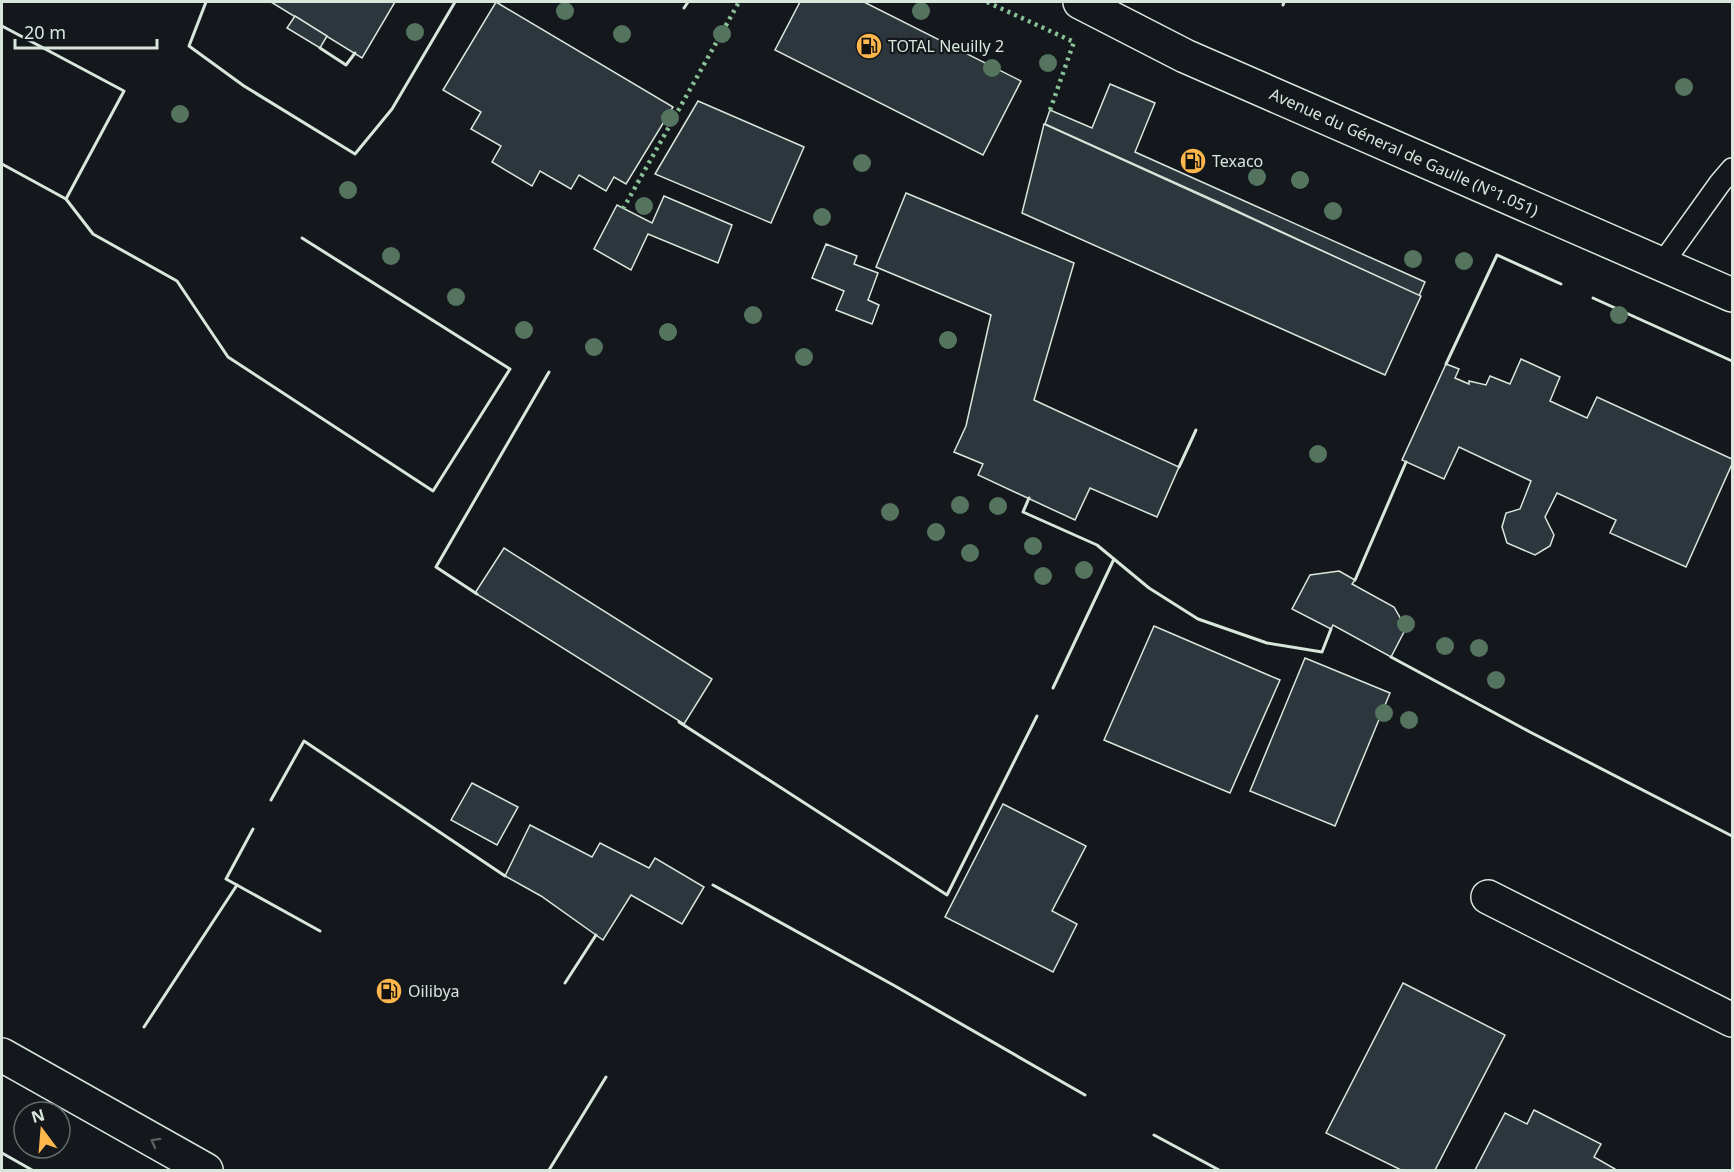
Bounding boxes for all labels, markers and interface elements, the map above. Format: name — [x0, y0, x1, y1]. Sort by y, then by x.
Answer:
scale bar — [15, 12, 158, 50]
text: 20 m — [24, 20, 66, 44]
fuel station icon: TOTAL Neuilly 2 — [854, 31, 884, 61]
place label: TOTAL Neuilly 2 — [888, 35, 1004, 57]
street label: Avenue du Géneral de Gaulle (N°1.051) — [1266, 83, 1542, 221]
fuel station icon: Texaco — [1178, 146, 1208, 176]
place label: Texaco — [1212, 150, 1263, 172]
fuel station icon: Oilibya — [374, 976, 404, 1006]
place label: Oilibya — [408, 980, 460, 1002]
north arrow — [12, 1100, 72, 1160]
text: N — [29, 1103, 47, 1128]
one-way arrow — [151, 1138, 161, 1149]

